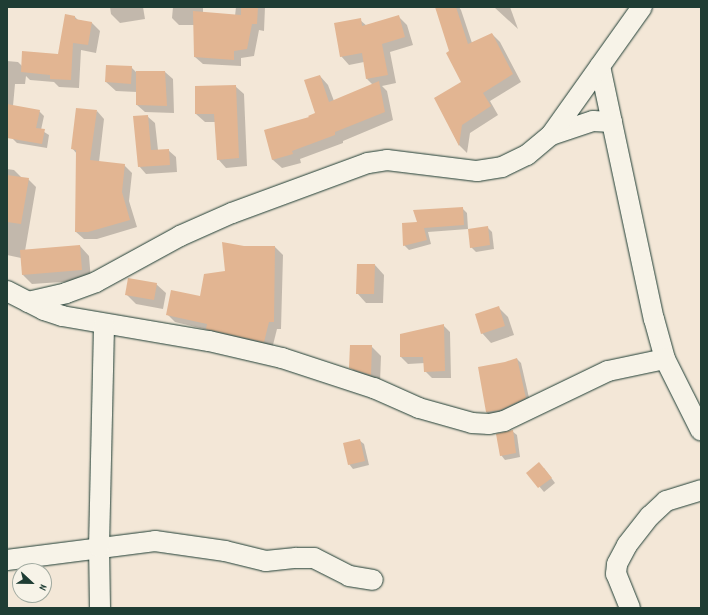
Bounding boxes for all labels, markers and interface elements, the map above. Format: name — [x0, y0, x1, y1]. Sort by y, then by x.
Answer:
north arrow — [12, 563, 52, 603]
text: N — [34, 582, 51, 593]

